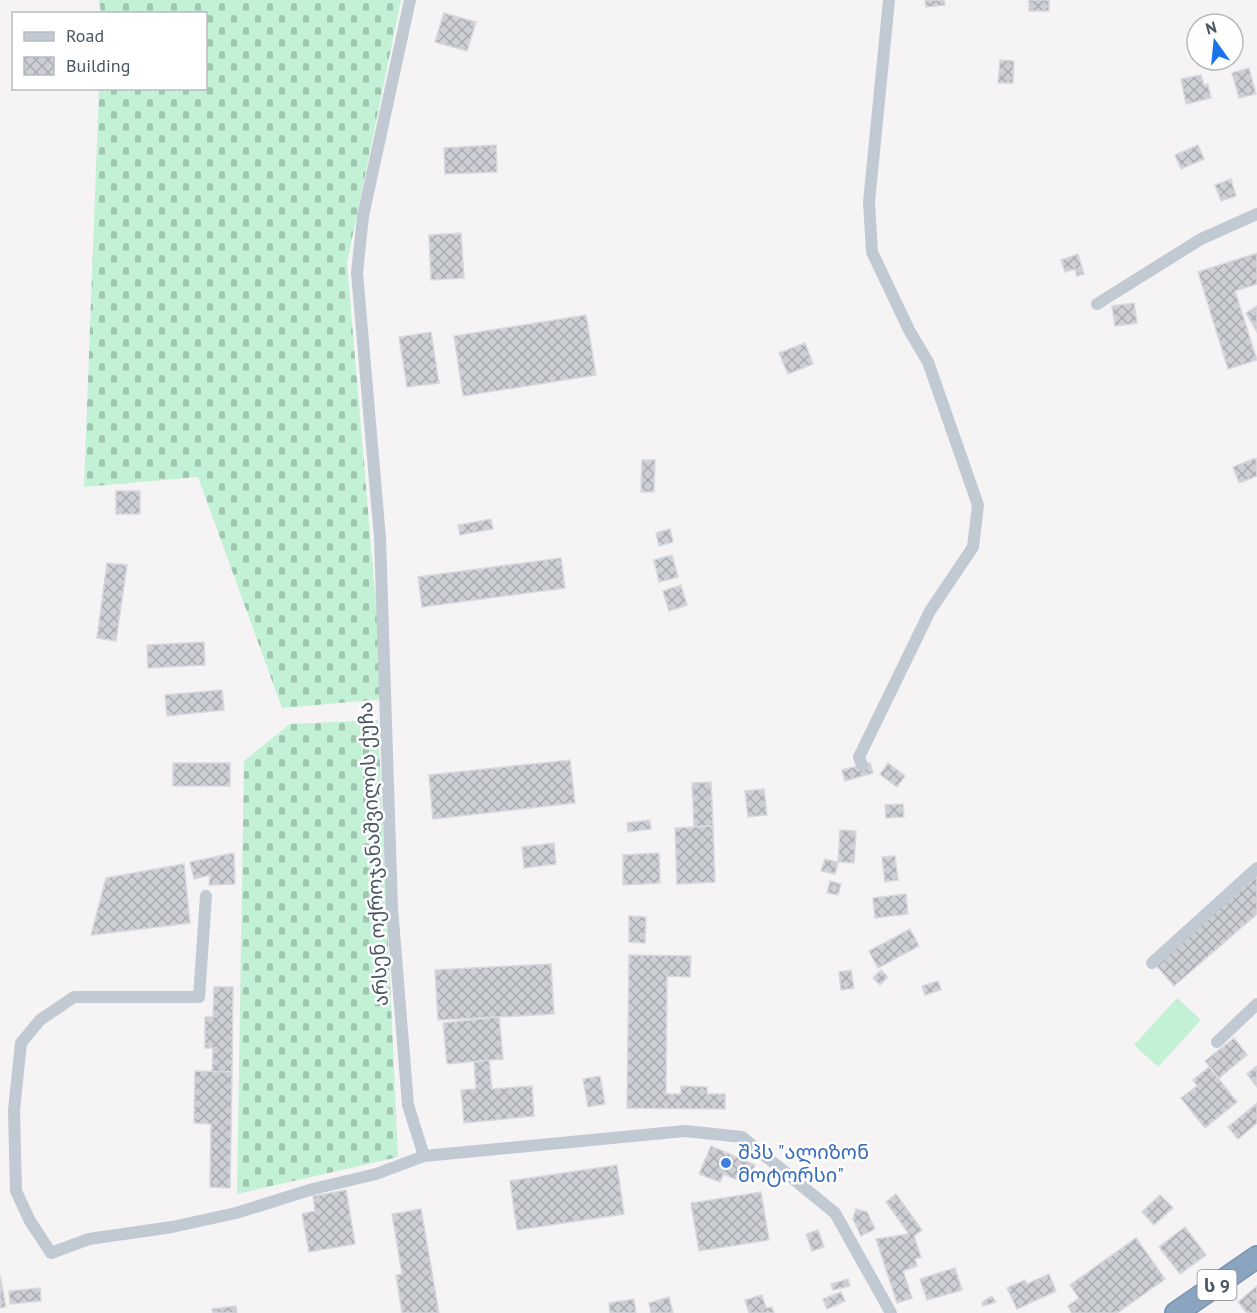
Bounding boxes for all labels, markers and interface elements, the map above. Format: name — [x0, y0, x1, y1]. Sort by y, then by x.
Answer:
legend — [12, 12, 207, 90]
north arrow — [1185, 12, 1245, 72]
text: N — [1203, 16, 1219, 39]
text: Road — [66, 24, 104, 47]
text: Building — [66, 54, 130, 77]
street label: არსენ ოქროჯანაშვილის ქუჩა — [352, 701, 394, 1007]
place label: შპს "ალიზონ მოტორსი" — [738, 1139, 869, 1188]
marker: შპს "ალიზონ მოტორსი" — [719, 1156, 733, 1170]
road number: ს 9 — [1198, 1270, 1236, 1300]

